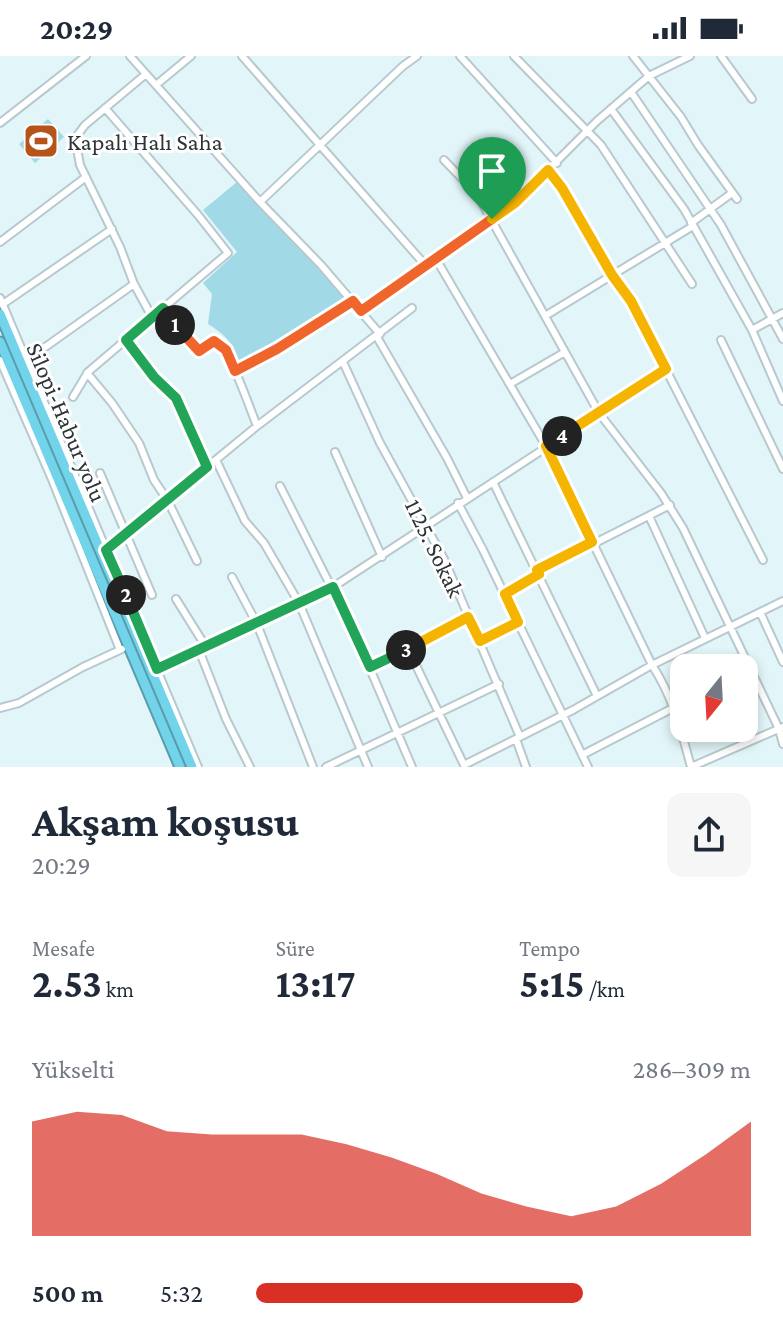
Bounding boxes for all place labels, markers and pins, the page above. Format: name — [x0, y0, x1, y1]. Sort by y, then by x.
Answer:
sports icon: Kapalı Halı Saha — [22, 122, 60, 160]
place label: Kapalı Halı Saha — [67, 128, 223, 155]
pin — [458, 137, 526, 219]
pin: 1 — [155, 305, 195, 345]
pin: 4 — [542, 416, 582, 456]
pin: 2 — [106, 575, 146, 615]
pin: 3 — [386, 630, 426, 670]

